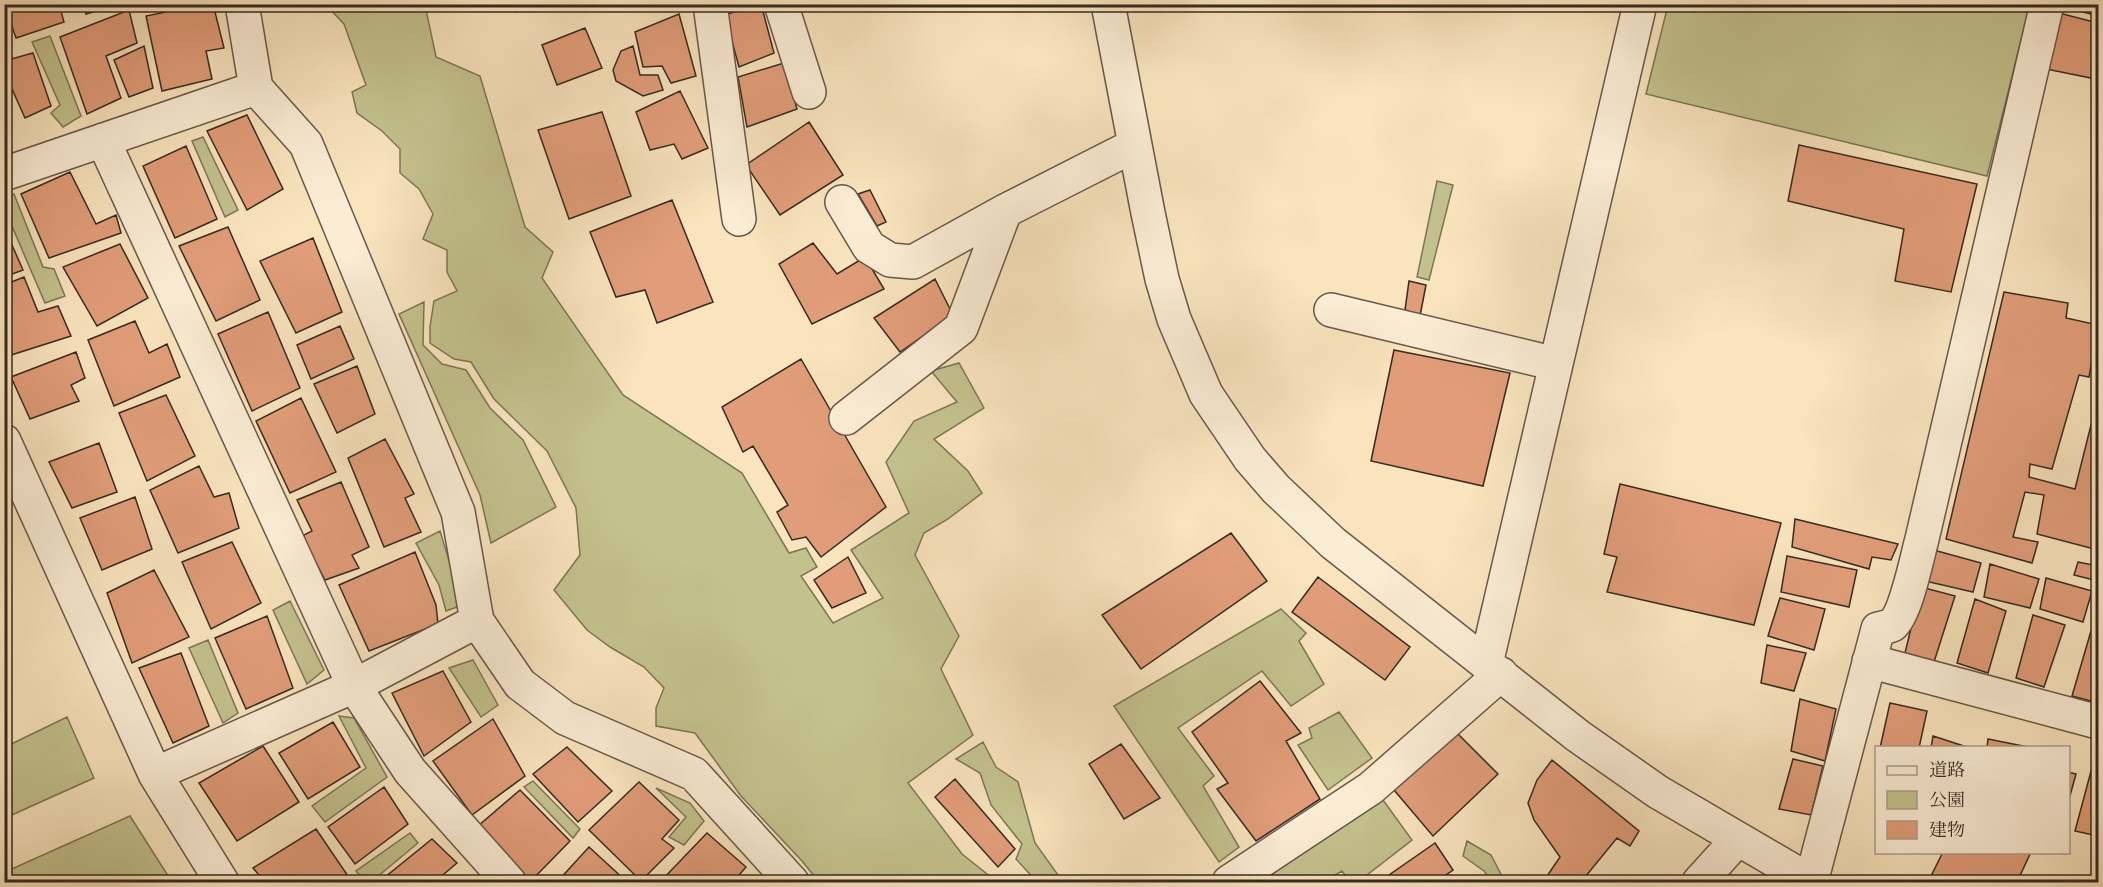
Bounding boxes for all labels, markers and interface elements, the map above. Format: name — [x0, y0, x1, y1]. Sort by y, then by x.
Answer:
legend — [1875, 746, 2070, 854]
text: 道路 — [1929, 758, 1965, 781]
text: 公園 — [1929, 788, 1965, 811]
text: 建物 — [1929, 818, 1965, 841]

